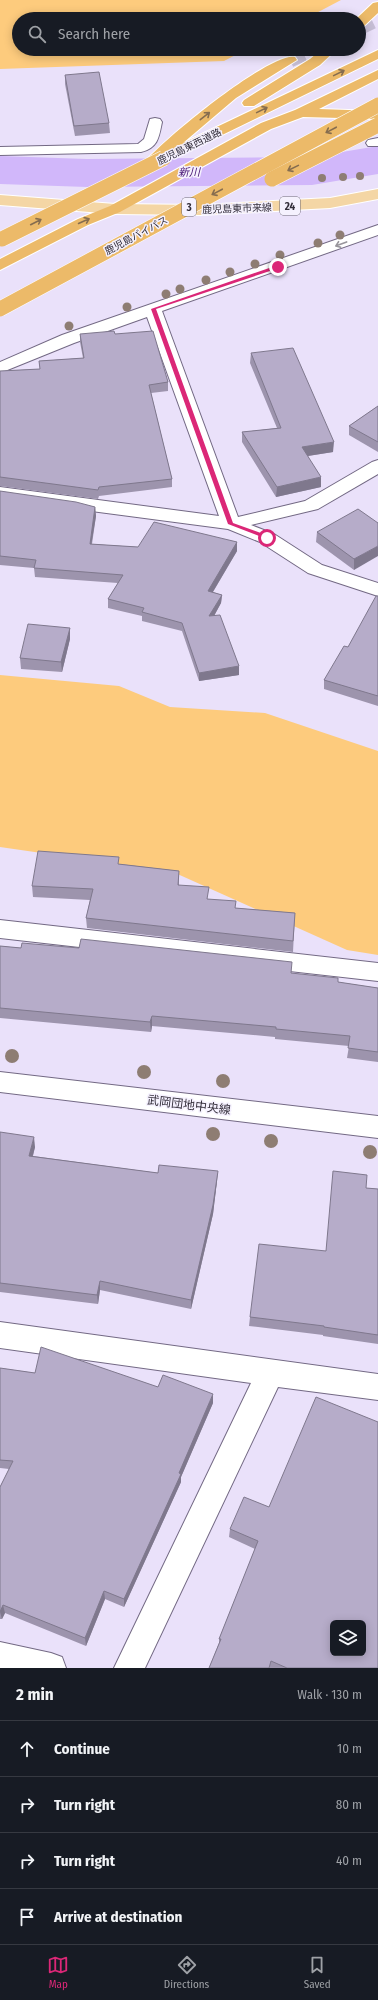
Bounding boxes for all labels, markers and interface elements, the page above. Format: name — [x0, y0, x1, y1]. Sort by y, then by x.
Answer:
search box — [12, 12, 366, 56]
icon: search — [26, 23, 48, 45]
text: Search here — [58, 25, 130, 43]
one-way arrow — [332, 69, 344, 76]
one-way arrow — [256, 106, 268, 113]
one-way arrow — [199, 112, 210, 120]
street label: 鹿児島東西道路 — [155, 126, 224, 168]
one-way arrow — [325, 127, 337, 135]
one-way arrow — [288, 165, 300, 172]
water label: 新川 — [178, 166, 201, 179]
one-way arrow — [211, 189, 223, 196]
road number: 24 — [280, 197, 300, 215]
road number: 3 — [182, 198, 196, 216]
street label: 鹿児島東市来線 — [202, 202, 272, 216]
street label: 鹿児島バイパス — [103, 214, 170, 258]
one-way arrow — [30, 217, 42, 225]
one-way arrow — [78, 217, 90, 224]
one-way arrow — [335, 241, 348, 248]
route end — [269, 258, 287, 276]
route start — [258, 529, 276, 547]
street label: 武岡団地中央線 — [146, 1093, 232, 1117]
map controls — [330, 1620, 366, 1656]
button: layers — [330, 1620, 366, 1656]
text: 2 min — [16, 1684, 54, 1705]
text: Walk · 130 m — [297, 1687, 362, 1702]
icon: ahead — [16, 1738, 38, 1760]
text: Continue — [54, 1740, 110, 1758]
text: 10 m — [337, 1741, 362, 1756]
icon: right — [16, 1794, 38, 1816]
text: Turn right — [54, 1796, 115, 1814]
text: 80 m — [336, 1797, 362, 1812]
icon: right — [16, 1850, 38, 1872]
text: Turn right — [54, 1852, 115, 1870]
text: 40 m — [336, 1853, 362, 1868]
icon: arrive — [16, 1906, 38, 1928]
text: Arrive at destination — [54, 1908, 182, 1926]
tab: Map — [47, 1954, 69, 1991]
tab: Directions — [164, 1954, 209, 1991]
tab: Saved — [304, 1954, 331, 1991]

